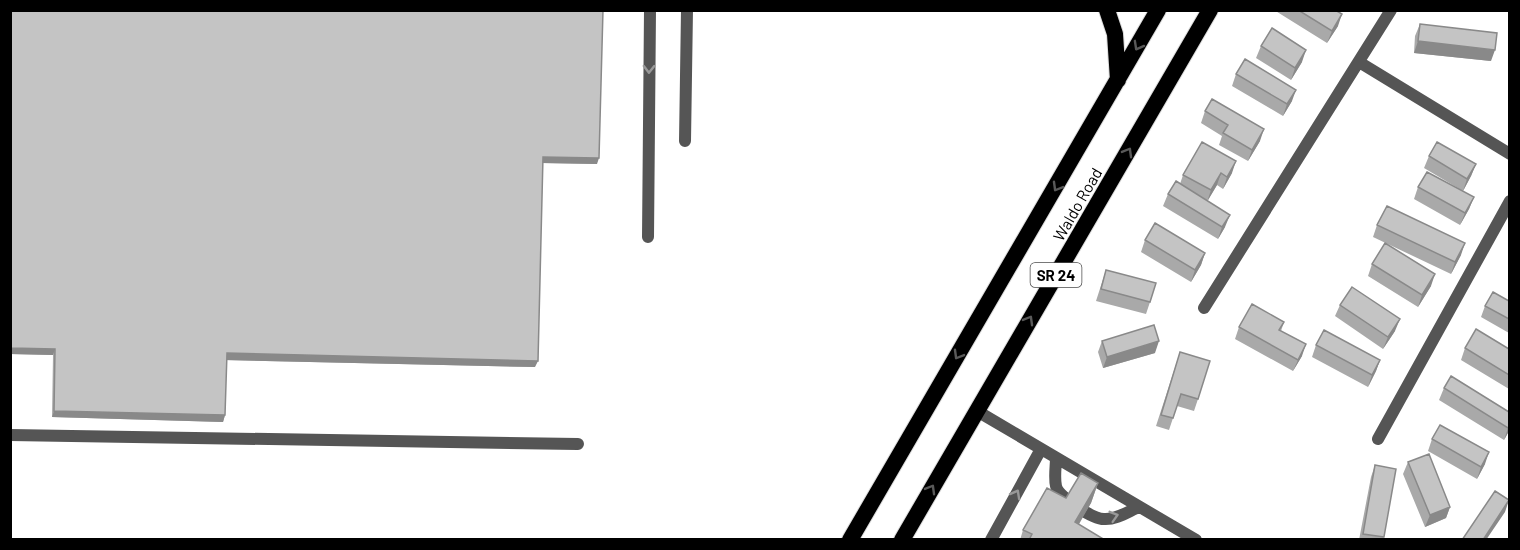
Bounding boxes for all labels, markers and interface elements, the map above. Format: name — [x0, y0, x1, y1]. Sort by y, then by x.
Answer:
one-way arrow — [1134, 40, 1145, 50]
one-way arrow — [643, 64, 656, 73]
one-way arrow — [1120, 148, 1132, 158]
street label: Waldo Road — [1048, 164, 1106, 244]
one-way arrow — [1052, 180, 1064, 191]
road number: SR 24 — [1030, 263, 1082, 287]
one-way arrow — [1022, 316, 1034, 326]
one-way arrow — [954, 349, 966, 359]
one-way arrow — [924, 485, 936, 495]
one-way arrow — [1009, 490, 1020, 500]
one-way arrow — [1108, 511, 1119, 523]

